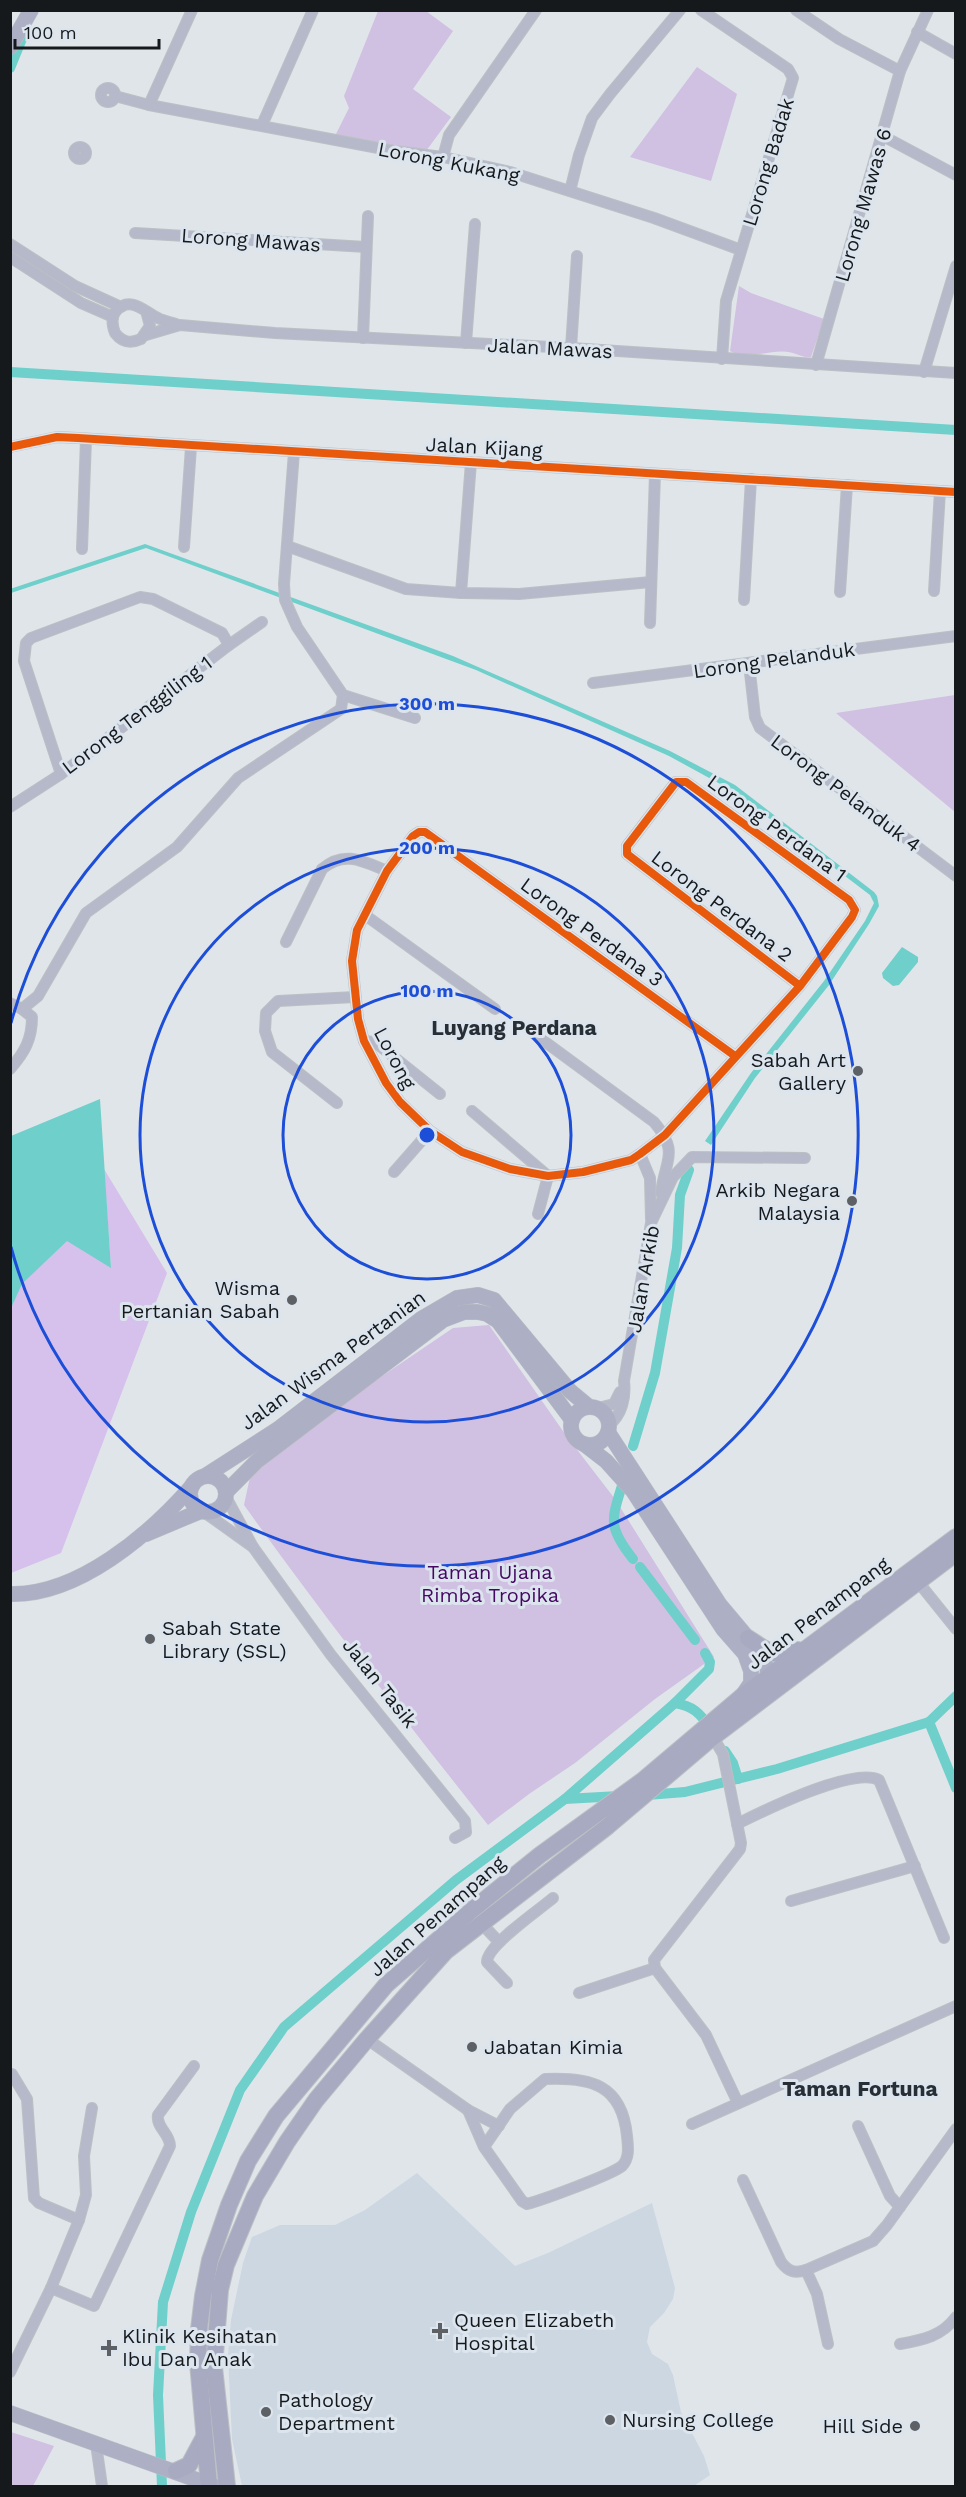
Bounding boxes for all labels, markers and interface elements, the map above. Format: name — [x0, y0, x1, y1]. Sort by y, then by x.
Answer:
scale bar — [15, 12, 159, 50]
text: 100 m — [24, 22, 77, 43]
street label: Lorong Badak — [737, 95, 799, 229]
street label: Lorong Mawas 6 — [830, 125, 896, 285]
street label: Lorong Kukang — [376, 137, 522, 188]
street label: Lorong Mawas — [180, 223, 322, 257]
street label: Jalan Mawas — [487, 333, 613, 363]
street label: Jalan Kijang — [425, 432, 543, 462]
street label: Lorong Pelanduk — [692, 637, 856, 683]
street label: Lorong Tenggiling 1 — [57, 651, 217, 779]
text: 300 m — [399, 693, 455, 714]
street label: Lorong Pelanduk 4 — [766, 729, 926, 857]
street label: Lorong Perdana 1 — [703, 769, 851, 887]
text: 200 m — [399, 837, 455, 858]
street label: Lorong Perdana 2 — [647, 845, 797, 967]
street label: Lorong Perdana 3 — [516, 872, 668, 992]
text: 100 m — [400, 980, 454, 1001]
district label: Luyang Perdana — [431, 1015, 598, 1040]
street label: Lorong — [369, 1023, 421, 1093]
place label: Sabah Art Gallery — [751, 1048, 847, 1095]
marker: Sabah Art Gallery — [851, 1064, 865, 1078]
centre of rings — [417, 1125, 437, 1145]
place label: Arkib Negara Malaysia — [715, 1178, 840, 1225]
marker: Arkib Negara Malaysia — [845, 1194, 859, 1208]
street label: Jalan Arkib — [622, 1223, 664, 1335]
place label: Wisma Pertanian Sabah — [121, 1276, 280, 1323]
street label: Jalan Wisma Pertanian — [236, 1285, 430, 1435]
marker: Wisma Pertanian Sabah — [285, 1293, 299, 1307]
street label: Jalan Penampang — [742, 1551, 894, 1674]
park label: Taman Ujana Rimba Tropika — [421, 1560, 559, 1607]
place label: Sabah State Library (SSL) — [162, 1616, 287, 1663]
marker: Sabah State Library (SSL) — [143, 1632, 157, 1646]
street label: Jalan Tasik — [338, 1633, 422, 1733]
street label: Jalan Penampang — [364, 1850, 510, 1982]
place label: Jabatan Kimia — [484, 2035, 623, 2059]
marker: Jabatan Kimia — [465, 2040, 479, 2054]
district label: Taman Fortuna — [782, 2076, 939, 2101]
place label: Queen Elizabeth Hospital — [454, 2308, 614, 2355]
marker: Queen Elizabeth Hospital — [431, 2322, 449, 2340]
place label: Klinik Kesihatan Ibu Dan Anak — [122, 2324, 277, 2371]
marker: Klinik Kesihatan Ibu Dan Anak — [100, 2339, 118, 2357]
place label: Pathology Department — [278, 2388, 396, 2435]
marker: Pathology Department — [259, 2405, 273, 2419]
place label: Nursing College — [622, 2408, 774, 2432]
marker: Nursing College — [603, 2413, 617, 2427]
place label: Hill Side — [823, 2414, 903, 2438]
marker: Hill Side — [908, 2419, 922, 2433]

